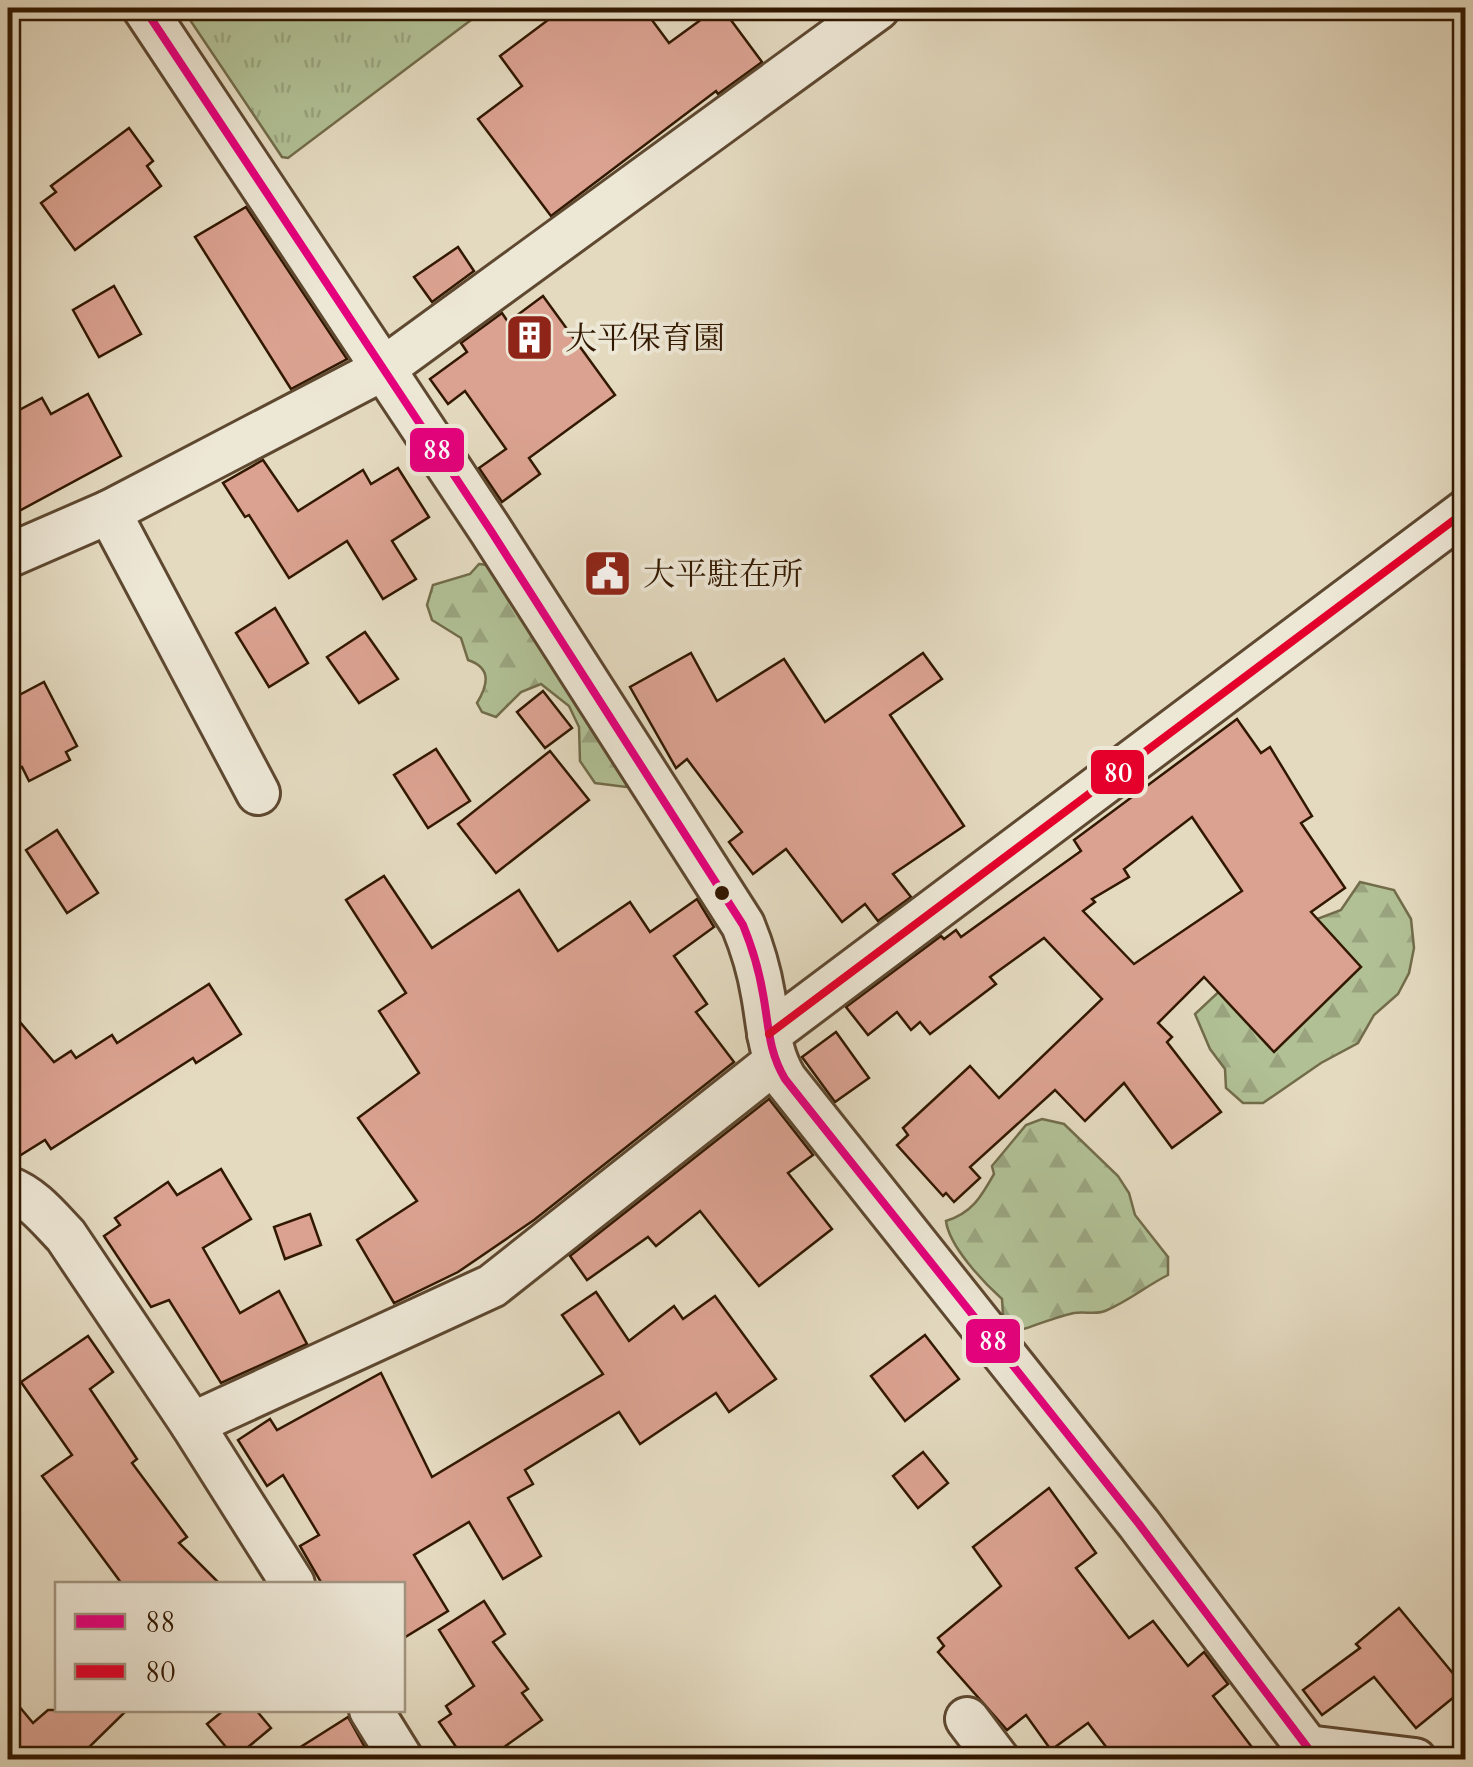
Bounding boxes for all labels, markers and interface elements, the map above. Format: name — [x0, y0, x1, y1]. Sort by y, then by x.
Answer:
building icon: 大平保育園 — [504, 312, 556, 364]
place label: 大平保育園 — [565, 317, 725, 361]
line badge: 88 — [408, 426, 466, 474]
text: 88 — [423, 431, 451, 469]
public building icon: 大平駐在所 — [582, 548, 634, 600]
place label: 大平駐在所 — [643, 553, 803, 597]
line badge: 80 — [1089, 748, 1146, 796]
text: 80 — [1104, 754, 1132, 792]
unlabelled marker — [712, 883, 732, 903]
line badge: 88 — [964, 1317, 1022, 1365]
text: 88 — [979, 1322, 1007, 1360]
legend — [55, 1582, 405, 1712]
text: 88 — [145, 1602, 176, 1643]
text: 80 — [145, 1652, 176, 1693]

